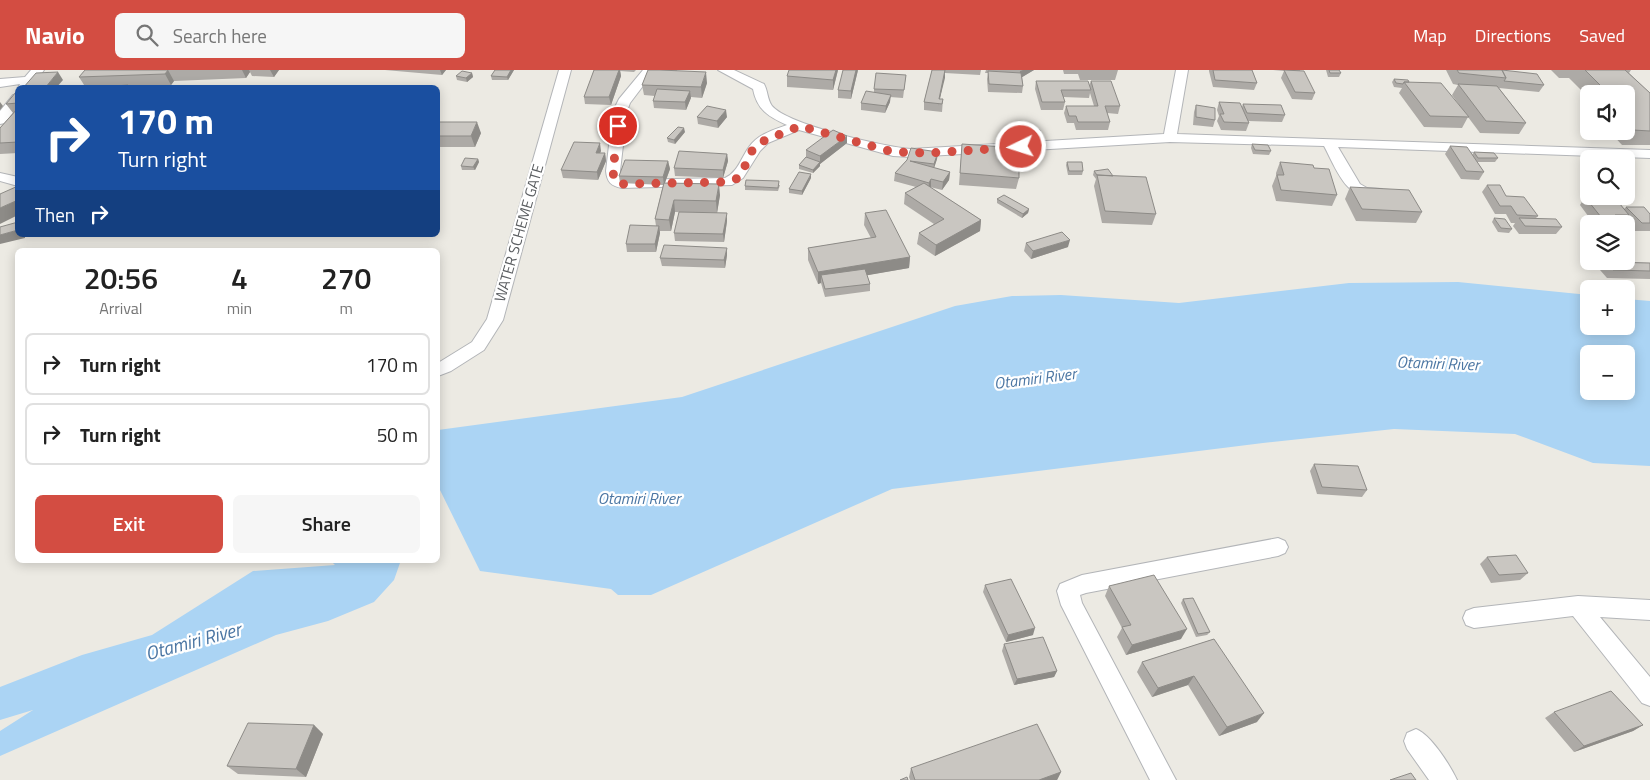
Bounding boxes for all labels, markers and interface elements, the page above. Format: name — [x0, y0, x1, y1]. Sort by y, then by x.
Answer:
search box — [115, 13, 465, 58]
text: Navio — [25, 17, 85, 53]
icon: search — [133, 21, 161, 49]
text: Search here — [173, 21, 267, 50]
text: Map — [1413, 22, 1447, 49]
text: Directions — [1475, 22, 1551, 49]
text: Saved — [1579, 22, 1625, 49]
map controls — [1580, 85, 1635, 400]
button: sound — [1580, 85, 1635, 140]
text: 170 m — [118, 94, 214, 148]
icon: right — [35, 105, 100, 170]
pin — [597, 105, 639, 147]
icon: arrive — [604, 112, 632, 140]
position arrow — [994, 120, 1046, 172]
text: Turn right — [118, 142, 207, 176]
button: search — [1580, 150, 1635, 205]
street label: WATER SCHEME GATE — [488, 161, 549, 305]
text: Then — [35, 200, 75, 229]
icon: right — [85, 200, 113, 228]
button: layers — [1580, 215, 1635, 270]
text: 20:56 — [84, 255, 158, 301]
text: 4 — [231, 255, 248, 301]
text: 270 — [321, 255, 371, 301]
button: + — [1580, 280, 1635, 335]
text: Arrival — [99, 296, 143, 320]
text: min — [227, 296, 252, 320]
text: m — [339, 296, 353, 320]
button: − — [1580, 345, 1635, 400]
icon: right — [37, 350, 65, 378]
text: Turn right — [80, 350, 161, 379]
text: 170 m — [366, 350, 418, 379]
water label: Otamiri River — [1396, 350, 1482, 377]
water label: Otamiri River — [993, 361, 1079, 395]
icon: right — [37, 420, 65, 448]
text: Turn right — [80, 420, 161, 449]
text: 50 m — [377, 420, 418, 449]
water label: Otamiri River — [598, 486, 682, 510]
button: Exit — [35, 495, 223, 553]
button: Share — [233, 495, 420, 553]
water label: Otamiri River — [142, 613, 246, 667]

